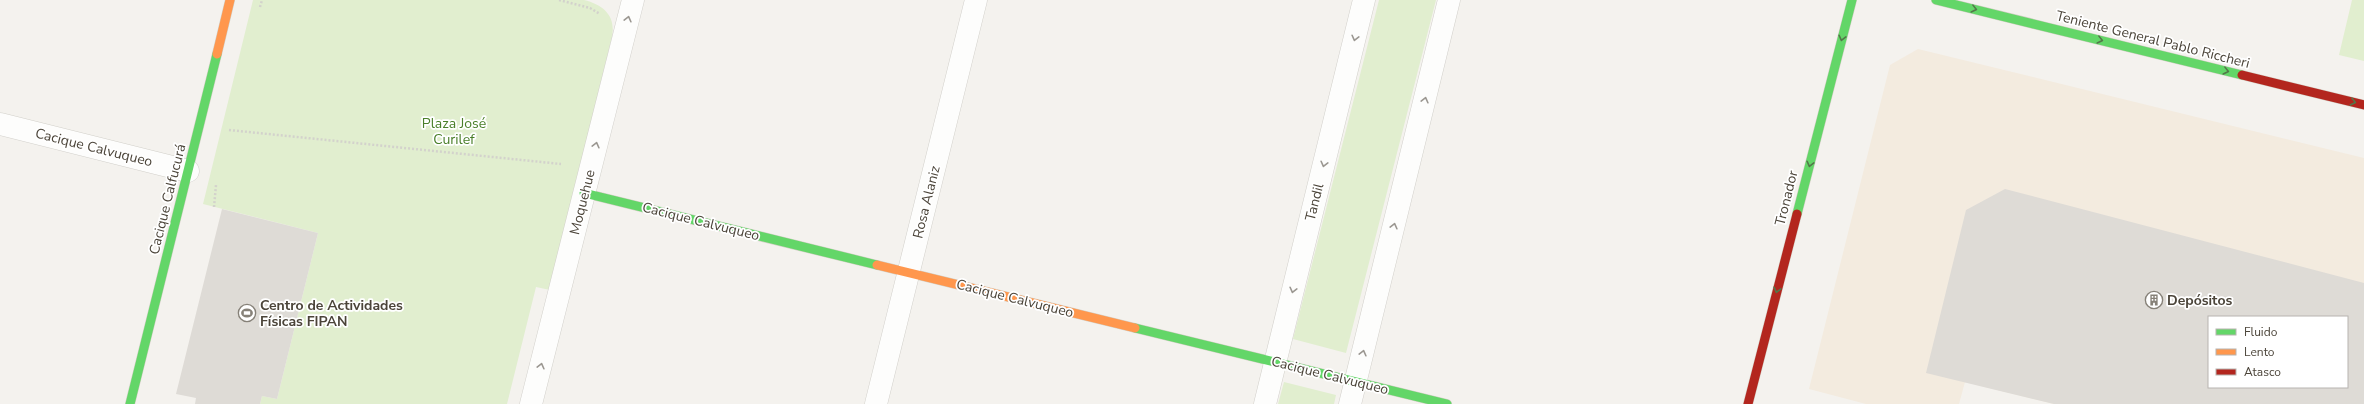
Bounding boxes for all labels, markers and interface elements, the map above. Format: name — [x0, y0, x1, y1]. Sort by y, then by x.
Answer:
one-way arrow — [1971, 5, 1977, 13]
street label: Teniente General Pablo Riccheri — [2054, 6, 2252, 73]
one-way arrow — [623, 16, 632, 23]
one-way arrow — [1838, 34, 1847, 41]
one-way arrow — [1351, 35, 1359, 41]
one-way arrow — [2097, 36, 2103, 44]
one-way arrow — [2223, 66, 2230, 75]
one-way arrow — [1420, 97, 1429, 104]
one-way arrow — [2349, 98, 2356, 106]
park label: Plaza José Curilef — [422, 114, 486, 149]
street label: Cacique Calvuqueo — [33, 124, 155, 171]
street label: Cacique Calfucurá — [145, 142, 190, 256]
one-way arrow — [591, 142, 600, 149]
one-way arrow — [1806, 160, 1814, 167]
one-way arrow — [1320, 161, 1328, 167]
street label: Rosa Alaniz — [908, 163, 945, 240]
street label: Moquehue — [565, 168, 600, 237]
street label: Tronador — [1770, 168, 1803, 228]
street label: Tandil — [1301, 180, 1329, 223]
street label: Cacique Calvuqueo — [640, 198, 762, 245]
one-way arrow — [1389, 223, 1398, 230]
street label: Cacique Calvuqueo — [954, 275, 1076, 322]
one-way arrow — [1774, 286, 1782, 293]
one-way arrow — [1289, 287, 1297, 294]
building icon: Depósitos — [2144, 290, 2164, 310]
place label: Depósitos — [2167, 291, 2232, 310]
place label: Centro de Actividades Físicas FIPAN — [260, 296, 403, 331]
sports icon: Centro de Actividades Físicas FIPAN — [237, 303, 257, 323]
legend — [2208, 316, 2348, 388]
text: Fluido — [2244, 324, 2278, 340]
text: Lento — [2244, 344, 2275, 360]
one-way arrow — [1358, 349, 1367, 356]
street label: Cacique Calvuqueo — [1269, 352, 1391, 399]
one-way arrow — [536, 363, 544, 369]
text: Atasco — [2244, 364, 2281, 380]

